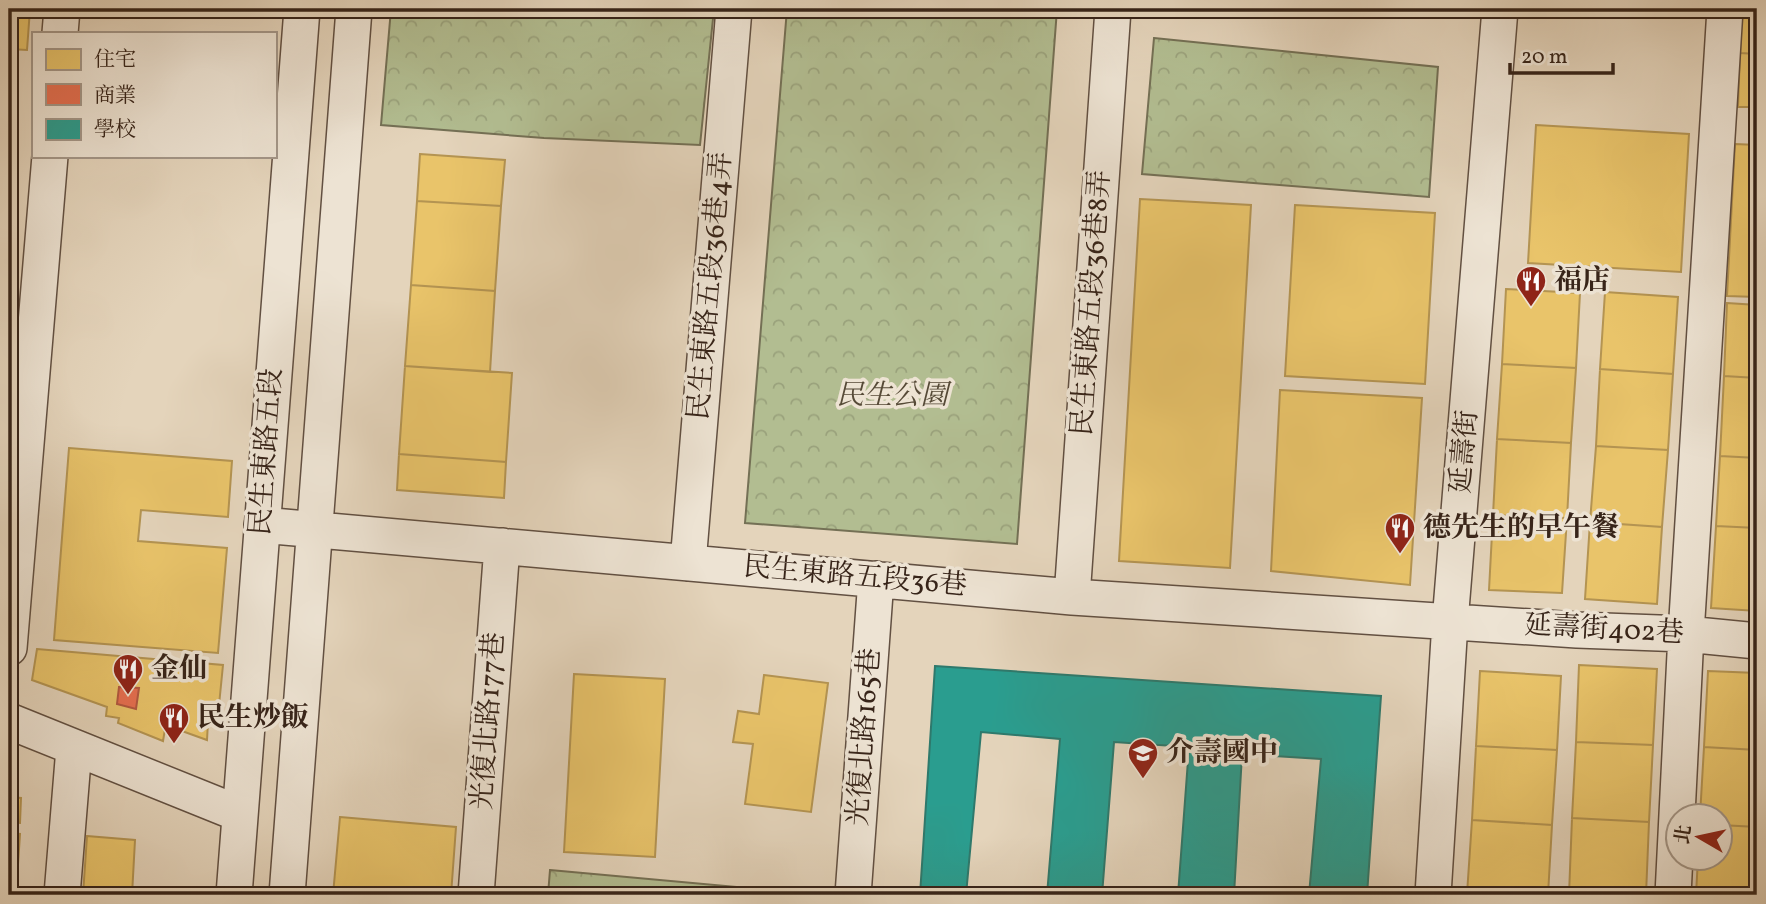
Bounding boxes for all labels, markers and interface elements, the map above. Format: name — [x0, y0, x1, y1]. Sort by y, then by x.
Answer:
legend — [32, 32, 276, 158]
scale bar — [1510, 32, 1614, 76]
text: 20 m — [1521, 43, 1567, 72]
text: 住宅 — [94, 46, 136, 75]
text: 商業 — [94, 82, 136, 111]
text: 學校 — [94, 116, 136, 145]
street label: 民生東路五段36巷4弄 — [680, 150, 742, 422]
street label: 民生東路五段36巷8弄 — [1063, 169, 1121, 437]
place label: 福店 — [1554, 262, 1610, 301]
restaurant icon: 福店 — [1514, 264, 1548, 308]
street label: 民生東路五段 — [242, 367, 292, 537]
park label: 民生公園 — [836, 377, 952, 416]
street label: 延壽街 — [1442, 408, 1488, 496]
place label: 德先生的早午餐 — [1423, 509, 1619, 548]
restaurant icon: 德先生的早午餐 — [1383, 511, 1417, 555]
street label: 民生東路五段36巷 — [741, 548, 969, 606]
street label: 延壽街402巷 — [1523, 606, 1685, 654]
street label: 光復北路177巷 — [463, 631, 515, 811]
street label: 光復北路165巷 — [839, 647, 891, 827]
place label: 金仙 — [151, 650, 207, 689]
restaurant icon: 金仙 — [111, 652, 145, 696]
place label: 民生炒飯 — [197, 699, 309, 738]
restaurant icon: 民生炒飯 — [157, 701, 191, 745]
place label: 介壽國中 — [1166, 734, 1278, 773]
school or university icon: 介壽國中 — [1126, 736, 1160, 780]
north arrow — [1664, 802, 1734, 872]
text: 北 — [1670, 823, 1699, 846]

